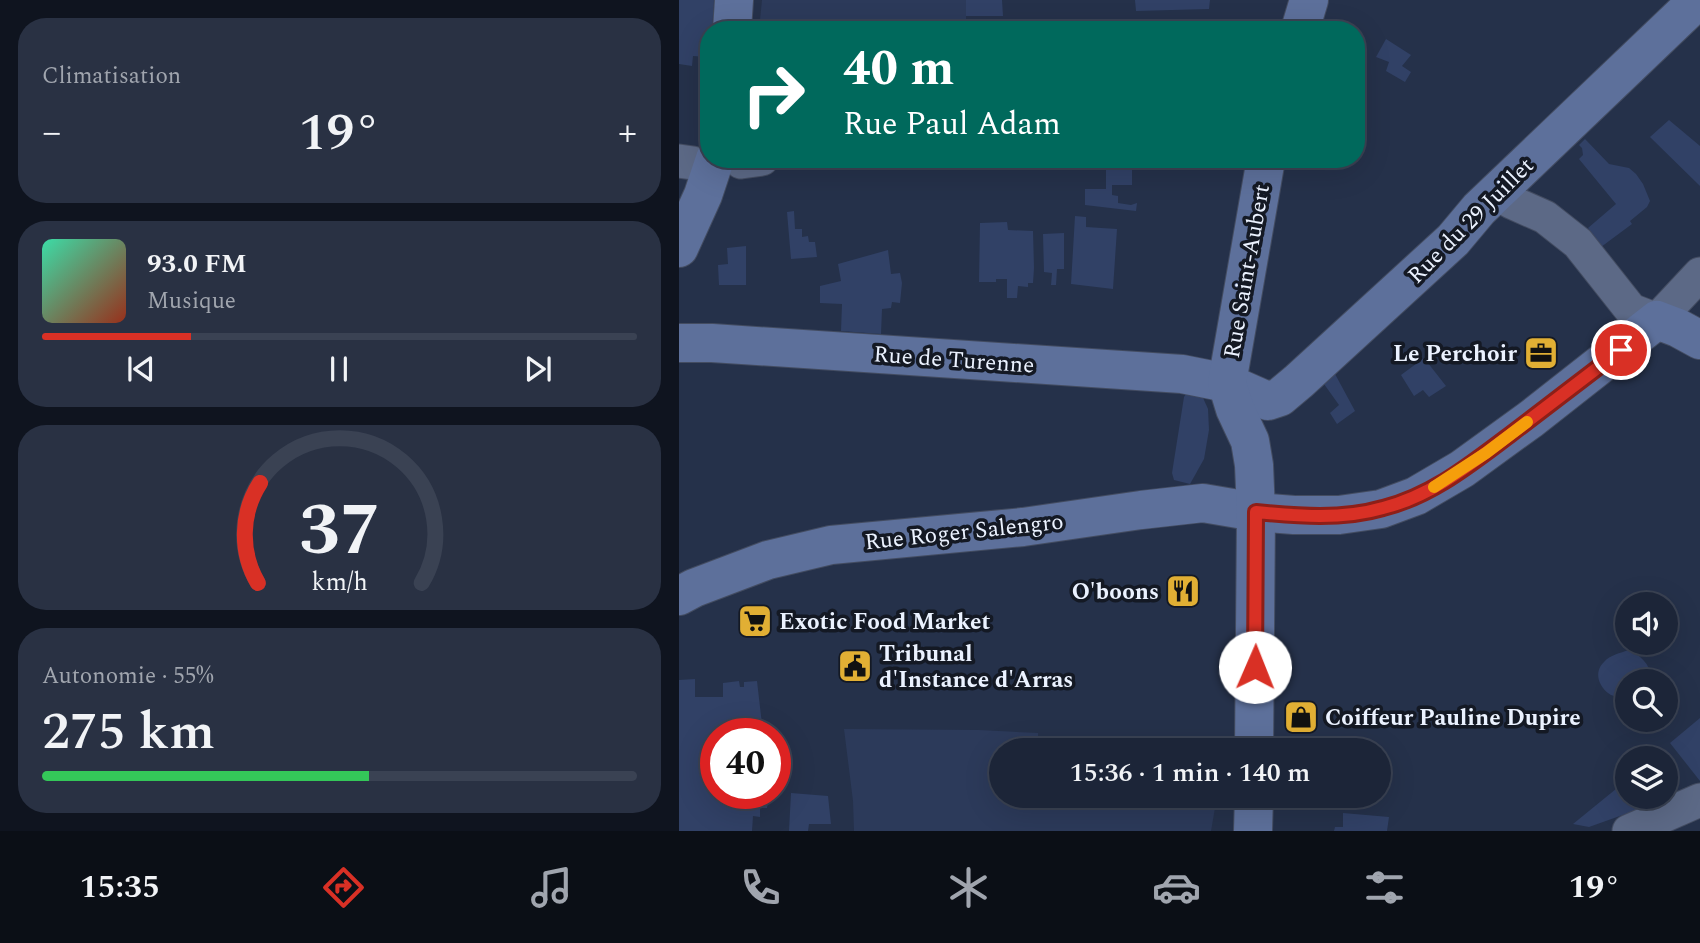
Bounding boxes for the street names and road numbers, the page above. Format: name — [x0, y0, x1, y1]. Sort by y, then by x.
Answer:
street label: Rue du 29 Juillet — [1400, 150, 1542, 292]
street label: Rue Saint-Aubert — [1215, 181, 1280, 361]
street label: Rue de Turenne — [872, 337, 1035, 384]
street label: Rue Roger Salengro — [863, 505, 1065, 560]

